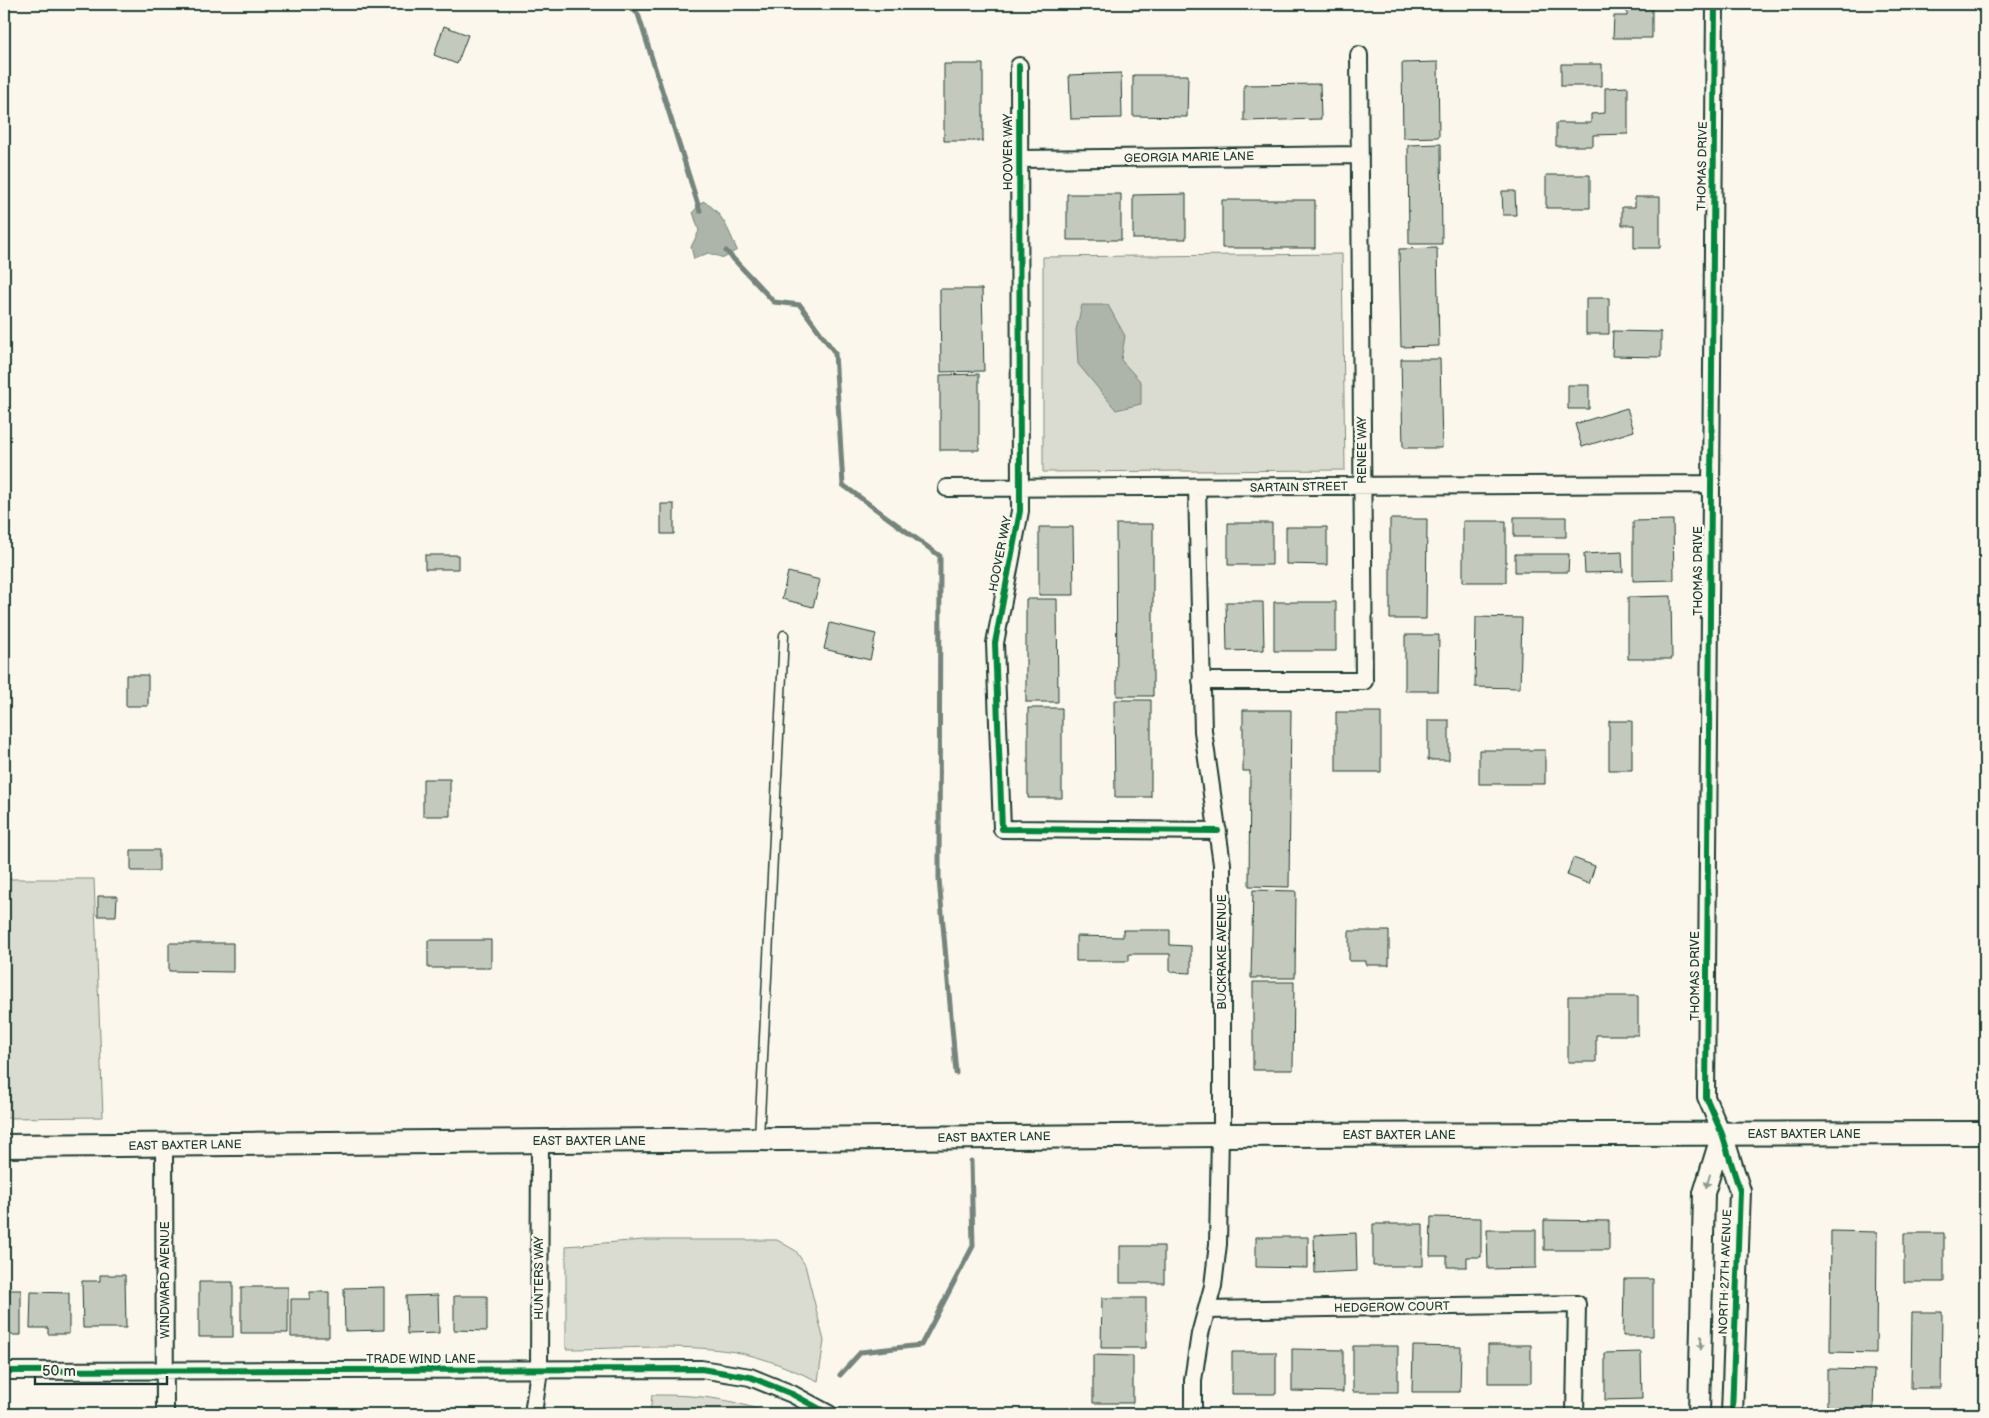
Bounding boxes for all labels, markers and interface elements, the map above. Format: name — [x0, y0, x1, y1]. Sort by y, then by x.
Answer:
street label: HOOVER WAY — [1001, 113, 1016, 190]
street label: THOMAS DRIVE — [1694, 121, 1711, 211]
street label: GEORGIA MARIE LANE — [1124, 149, 1254, 166]
street label: RENEE WAY — [1355, 415, 1370, 484]
street label: SARTAIN STREET — [1250, 479, 1349, 496]
street label: HOOVER WAY — [986, 514, 1015, 593]
street label: THOMAS DRIVE — [1691, 526, 1706, 616]
street label: BUCKRAKE AVENUE — [1215, 894, 1230, 1010]
street label: THOMAS DRIVE — [1688, 931, 1703, 1021]
street label: EAST BAXTER LANE — [1747, 1127, 1861, 1142]
street label: EAST BAXTER LANE — [1342, 1128, 1456, 1143]
street label: EAST BAXTER LANE — [937, 1129, 1051, 1146]
street label: EAST BAXTER LANE — [532, 1134, 646, 1149]
street label: EAST BAXTER LANE — [128, 1137, 242, 1154]
one-way arrow — [1703, 1173, 1711, 1188]
street label: NORTH 27TH AVENUE — [1716, 1209, 1735, 1335]
street label: WINDWARD AVENUE — [158, 1221, 173, 1339]
street label: HUNTERS WAY — [532, 1235, 547, 1320]
street label: HEDGEROW COURT — [1334, 1299, 1451, 1316]
one-way arrow — [1697, 1335, 1705, 1351]
street label: TRADE WIND LANE — [366, 1352, 476, 1367]
scale bar — [35, 1353, 168, 1385]
text: 50 m — [42, 1362, 76, 1381]

